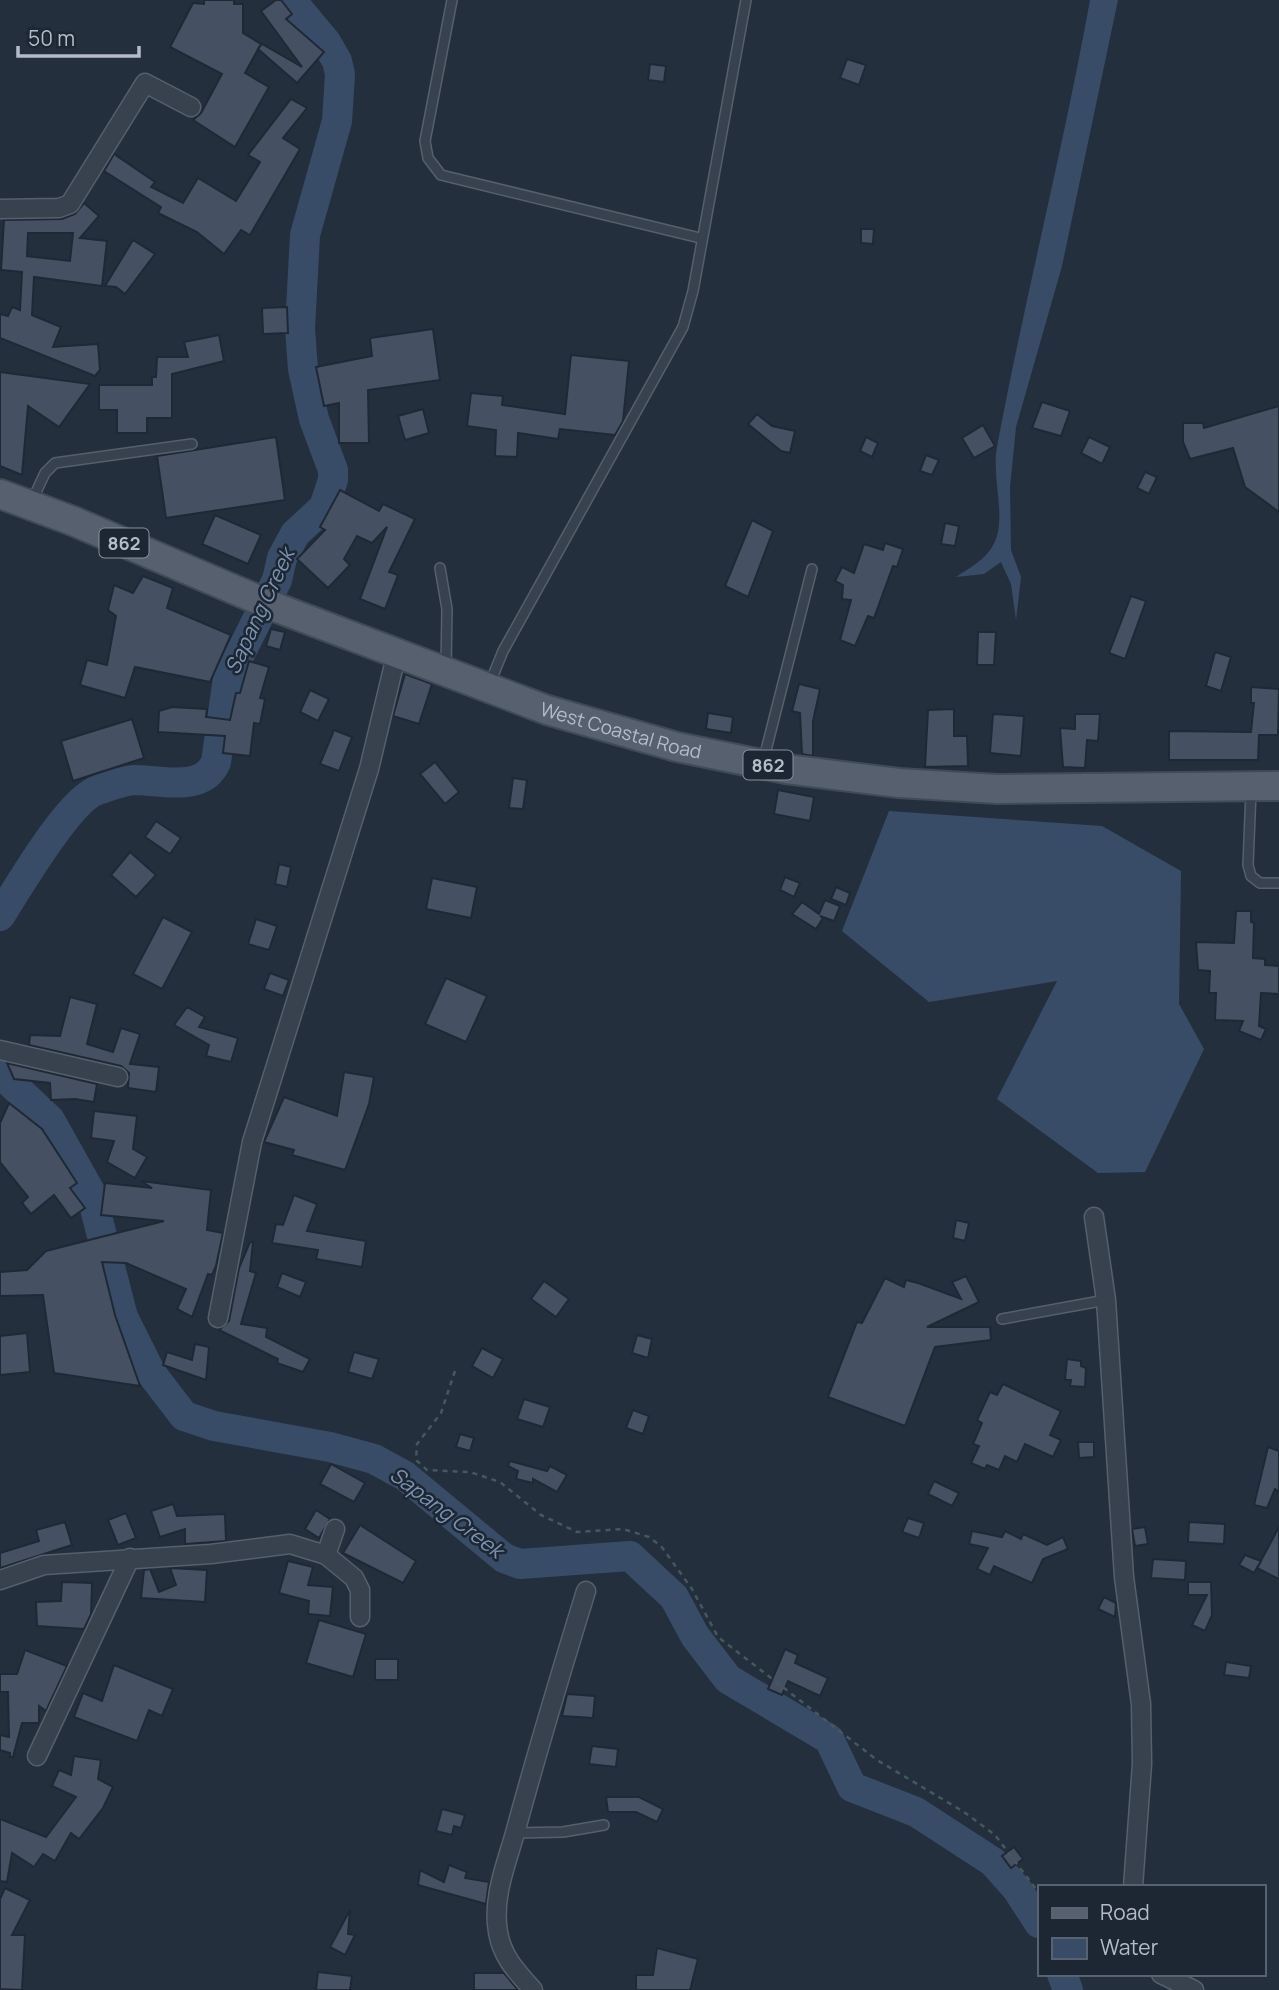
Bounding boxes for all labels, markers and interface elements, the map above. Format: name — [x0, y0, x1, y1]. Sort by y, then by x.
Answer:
scale bar — [18, 14, 138, 58]
text: 50 m — [28, 24, 75, 52]
road number: 862 — [100, 528, 148, 558]
water label: Sapang Creek — [218, 541, 301, 678]
street label: West Coastal Road — [537, 696, 704, 765]
road number: 862 — [744, 750, 792, 780]
water label: Sapang Creek — [385, 1460, 511, 1565]
legend — [1038, 1885, 1265, 1976]
text: Road — [1100, 1898, 1150, 1926]
text: Water — [1100, 1933, 1159, 1961]

